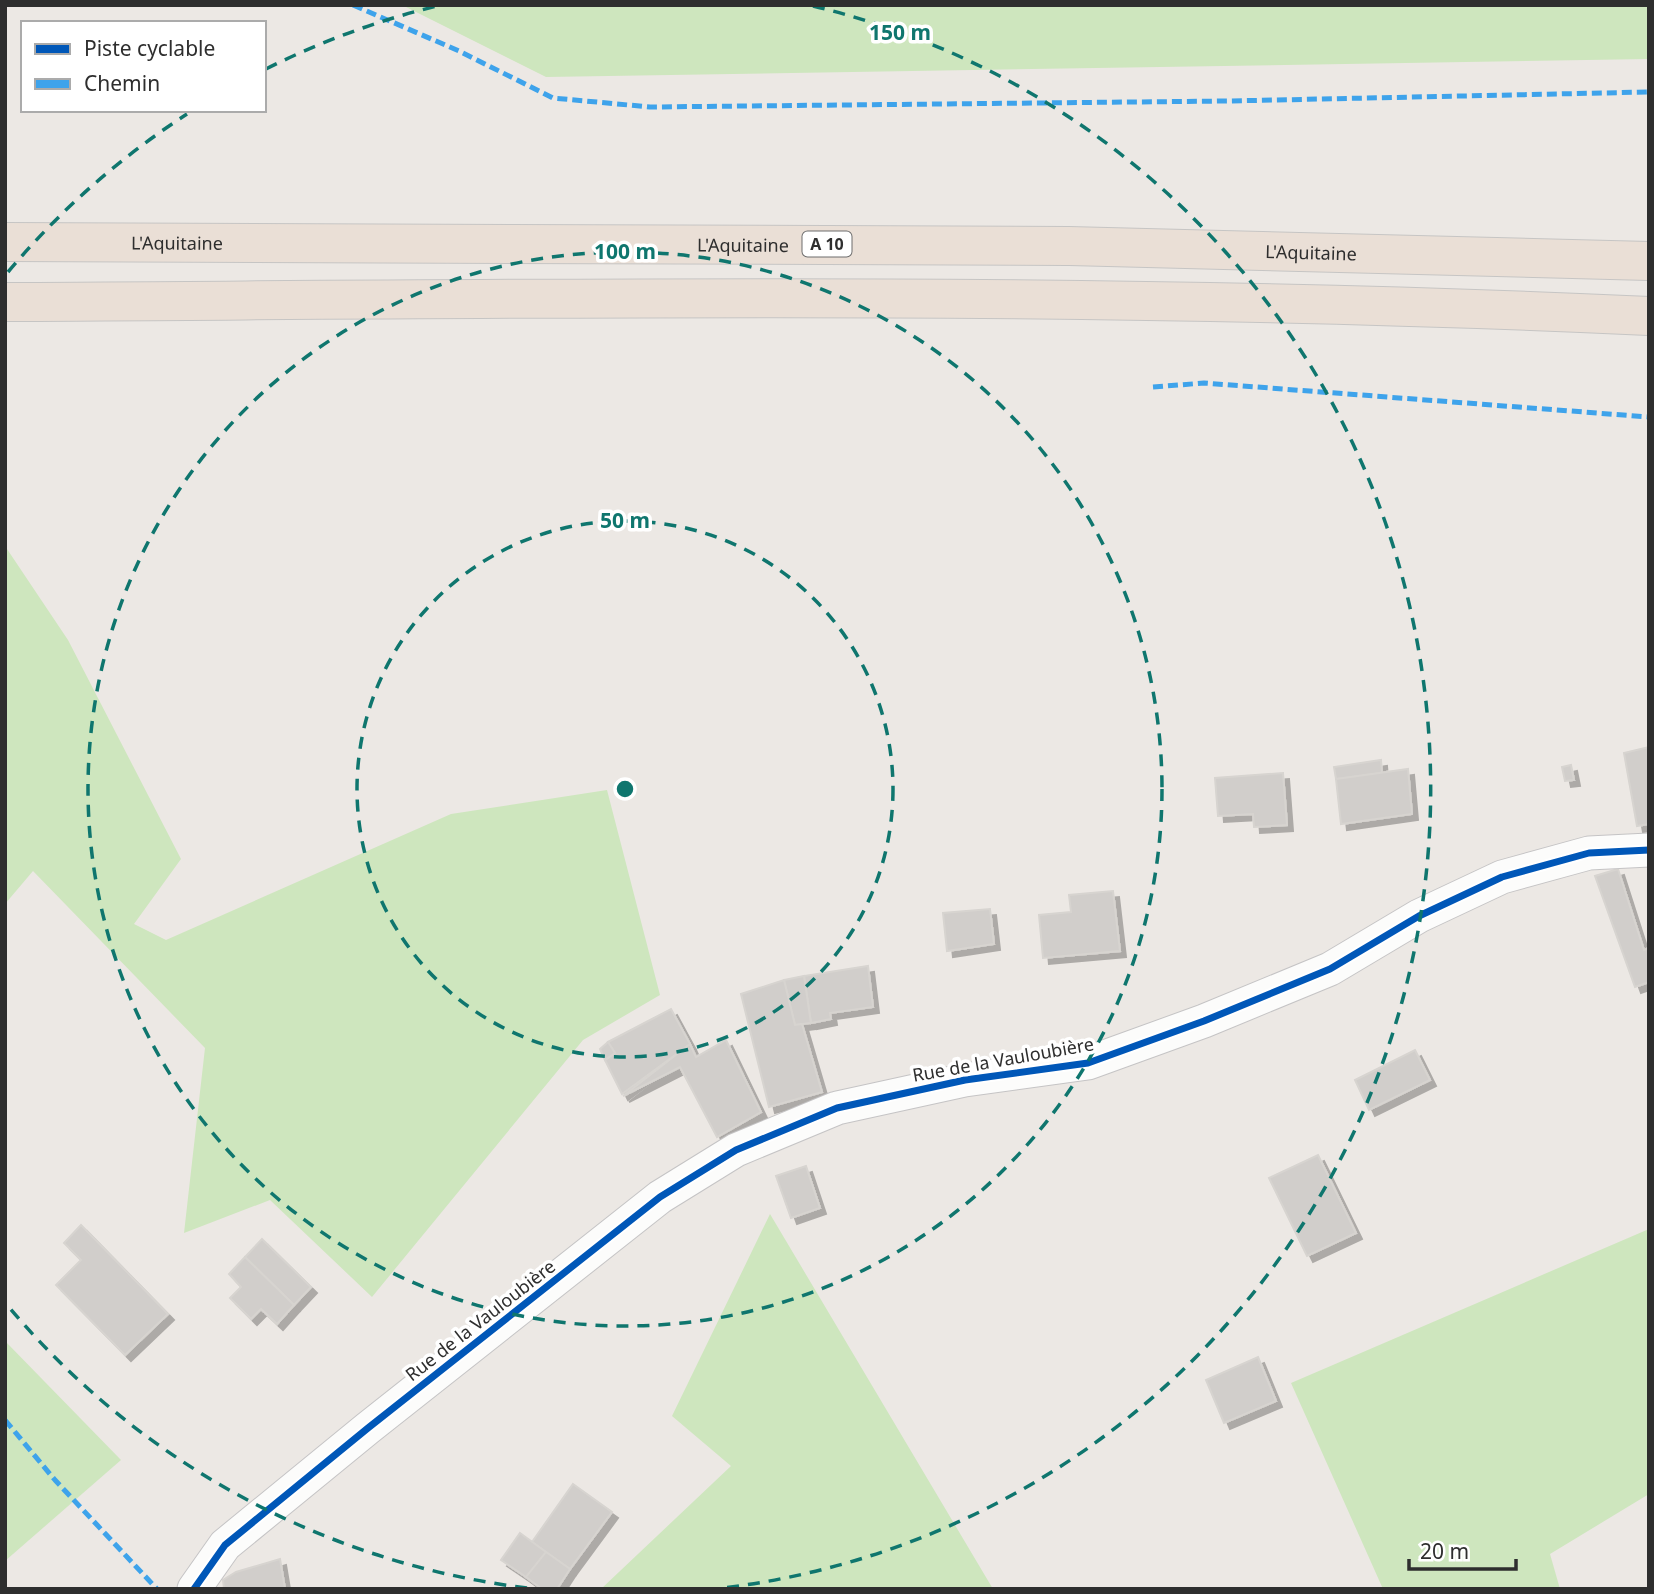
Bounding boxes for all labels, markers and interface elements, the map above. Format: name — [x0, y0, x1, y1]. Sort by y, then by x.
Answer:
text: 150 m — [869, 18, 931, 46]
legend — [21, 21, 266, 112]
text: Piste cyclable — [84, 34, 215, 62]
text: Chemin — [84, 69, 160, 97]
street label: L'Aquitaine — [131, 230, 223, 255]
road number: A 10 — [802, 232, 852, 256]
street label: L'Aquitaine — [697, 233, 789, 257]
text: 100 m — [594, 237, 656, 265]
street label: L'Aquitaine — [1265, 239, 1357, 265]
text: 50 m — [600, 506, 650, 534]
centre of rings — [613, 777, 637, 801]
street label: Rue de la Vauloubière — [910, 1031, 1096, 1087]
street label: Rue de la Vauloubière — [400, 1254, 560, 1386]
scale bar — [1409, 1528, 1516, 1572]
text: 20 m — [1420, 1537, 1469, 1565]

